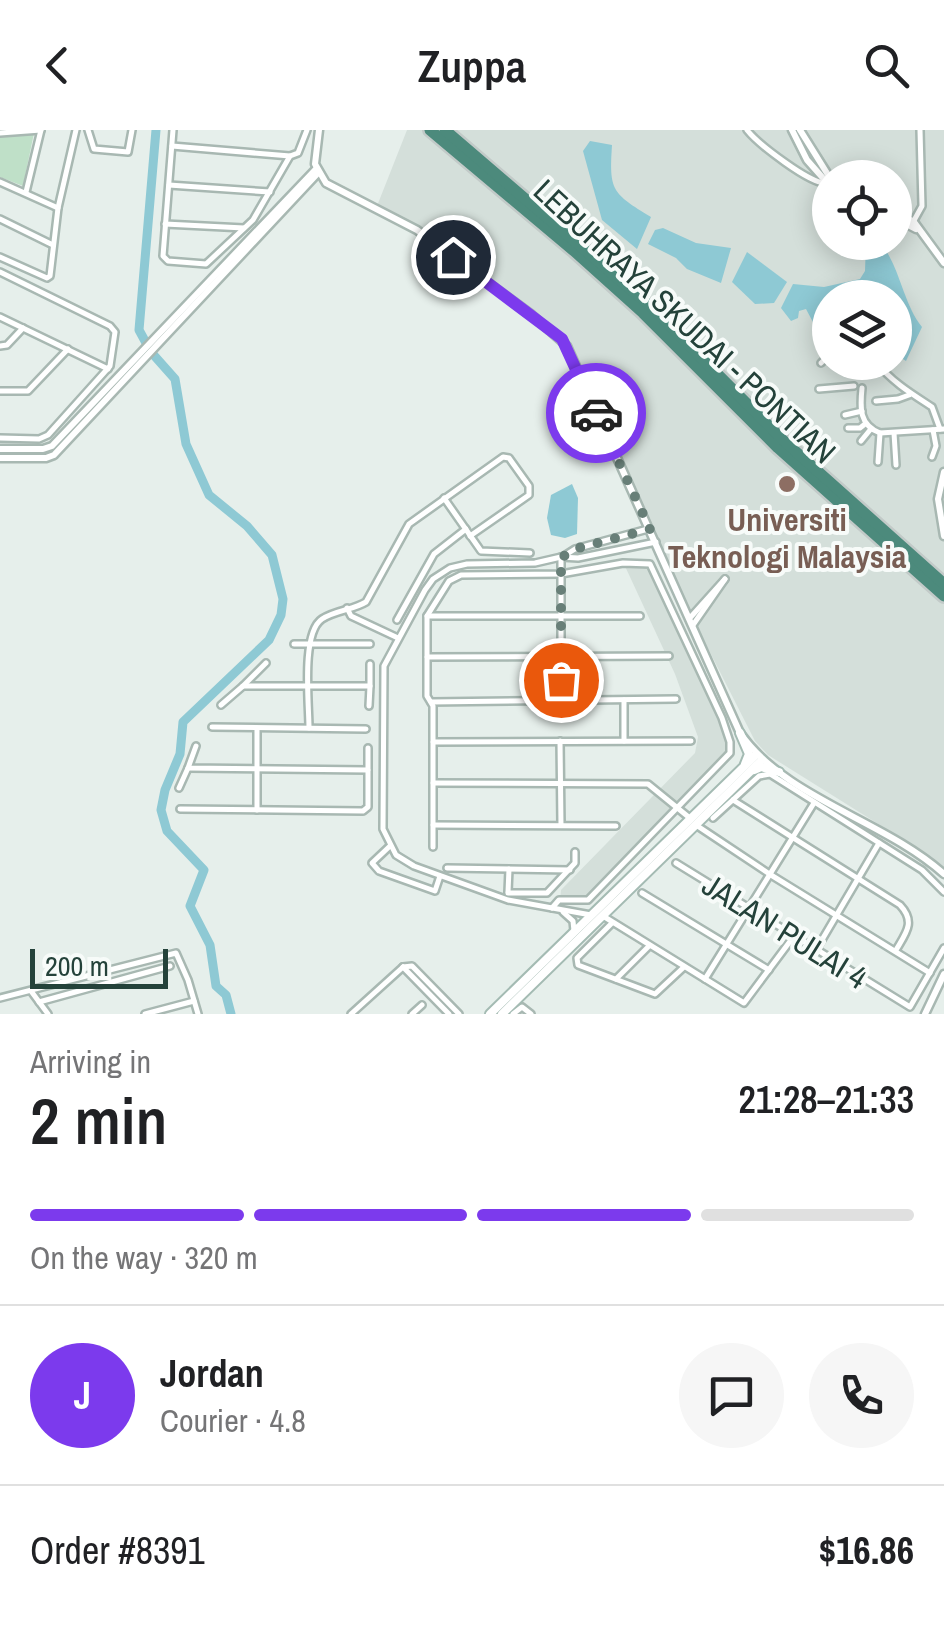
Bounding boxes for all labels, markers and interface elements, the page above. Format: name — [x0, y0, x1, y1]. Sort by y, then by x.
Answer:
text: Zuppa — [418, 35, 526, 96]
icon: back — [30, 38, 85, 93]
icon: search — [859, 38, 914, 93]
map controls — [812, 160, 912, 380]
button: locate — [812, 160, 912, 260]
street label: LEBUHRAYA SKUDAI - PONTIAN — [525, 169, 845, 473]
pin — [411, 215, 496, 300]
icon: home — [426, 230, 481, 285]
button: layers — [812, 280, 912, 380]
courier — [546, 363, 646, 463]
icon: car — [569, 386, 624, 441]
marker: Universiti Teknologi Malaysia — [776, 473, 798, 495]
place label: Universiti Teknologi Malaysia — [668, 498, 907, 578]
pin — [519, 638, 604, 723]
icon: bag — [534, 653, 589, 708]
street label: JALAN PULAI 4 — [694, 863, 876, 999]
scale bar — [30, 944, 168, 988]
text: 200 m — [45, 947, 109, 985]
text: Arriving in — [30, 1040, 151, 1083]
text: 21:28–21:33 — [738, 1074, 914, 1125]
text: 2 min — [30, 1077, 167, 1164]
text: On the way · 320 m — [30, 1236, 258, 1279]
button: chat — [679, 1343, 784, 1448]
button: phone — [809, 1343, 914, 1448]
text: Jordan — [160, 1348, 264, 1399]
text: J — [74, 1370, 91, 1421]
text: Courier · 4.8 — [160, 1399, 306, 1442]
text: Order #8391 — [30, 1525, 205, 1576]
text: $16.86 — [819, 1525, 914, 1576]

